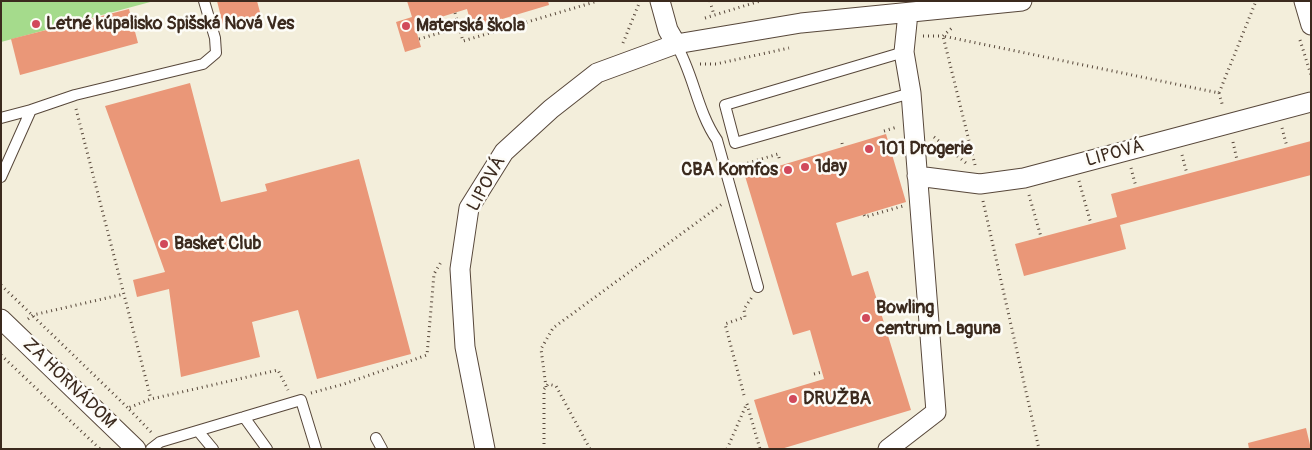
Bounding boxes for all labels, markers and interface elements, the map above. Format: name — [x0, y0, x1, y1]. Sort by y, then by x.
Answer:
place label: Letné kúpalisko Spišská Nová Ves — [46, 13, 294, 35]
place label: Materská škola — [416, 15, 525, 37]
marker: Letné kúpalisko Spišská Nová Ves — [30, 18, 42, 30]
marker: Materská škola — [400, 20, 412, 32]
street label: LIPOVÁ — [1083, 136, 1147, 172]
place label: 101 Drogerie — [879, 138, 973, 160]
marker: 101 Drogerie — [863, 143, 875, 155]
street label: LIPOVÁ — [463, 153, 511, 215]
place label: 1day — [815, 156, 847, 178]
place label: CBA Komfos — [681, 159, 778, 181]
marker: 1day — [799, 161, 811, 173]
marker: CBA Komfos — [782, 164, 794, 176]
place label: Basket Club — [174, 233, 261, 255]
marker: Basket Club — [158, 238, 170, 250]
place label: Bowling centrum Laguna — [876, 297, 1001, 340]
marker: Bowling centrum Laguna — [860, 312, 872, 324]
street label: ZA HORNÁDOM — [18, 334, 120, 434]
place label: DRUŽBA — [803, 388, 871, 410]
marker: DRUŽBA — [787, 393, 799, 405]

